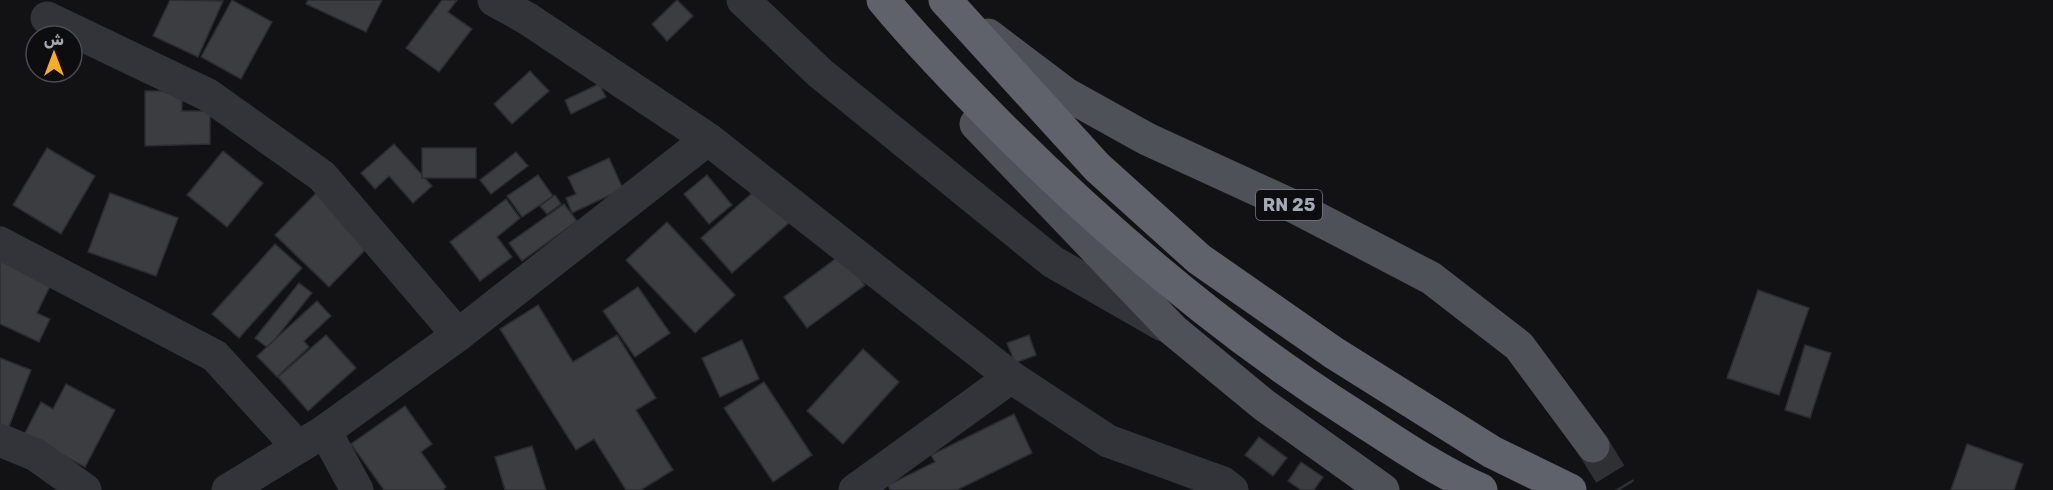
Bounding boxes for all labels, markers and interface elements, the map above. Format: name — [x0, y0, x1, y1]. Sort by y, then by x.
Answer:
north arrow — [24, 24, 84, 84]
text: ش — [44, 30, 64, 49]
road number: RN 25 — [1256, 190, 1322, 220]

